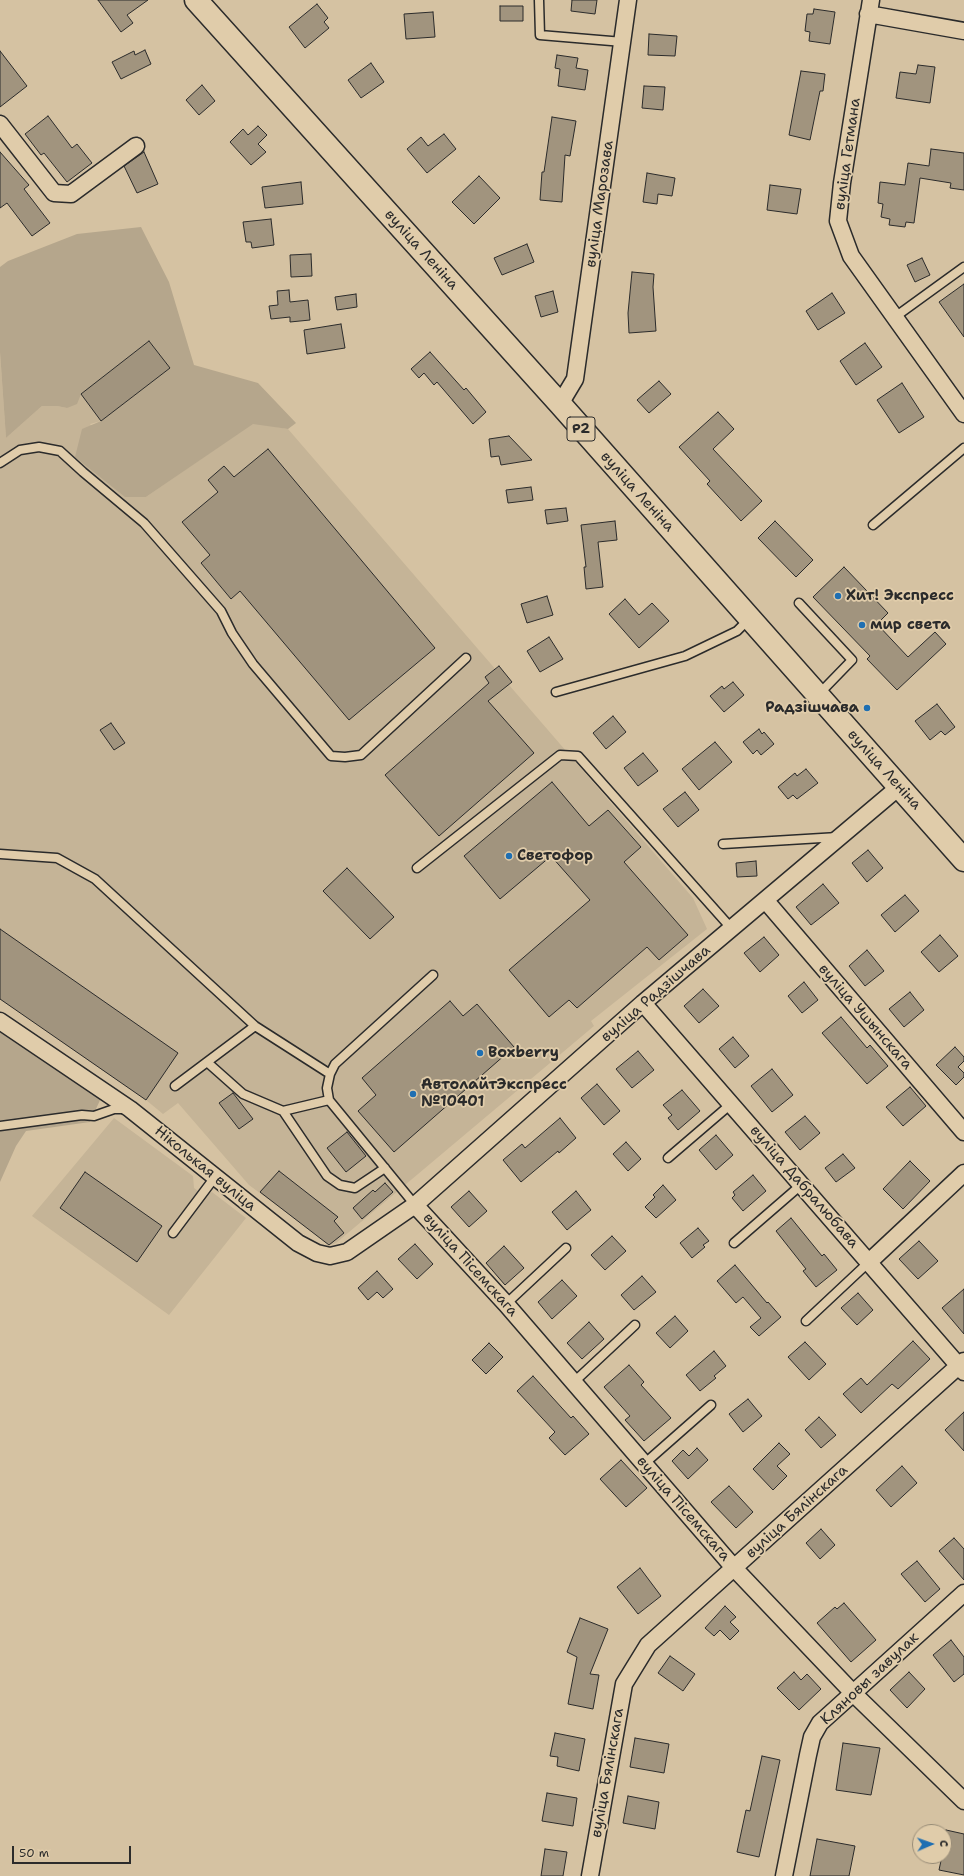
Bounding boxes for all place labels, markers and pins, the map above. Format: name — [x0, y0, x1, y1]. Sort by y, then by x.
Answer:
place label: Хит! Экспресс — [846, 587, 954, 605]
marker: Хит! Экспресс — [833, 591, 843, 601]
place label: мир света — [870, 616, 950, 634]
marker: мир света — [857, 620, 867, 630]
place label: Радзішчава — [765, 699, 859, 717]
marker: Радзішчава — [862, 703, 872, 713]
place label: Светофор — [517, 847, 593, 865]
marker: Светофор — [504, 851, 514, 861]
place label: Boxberry — [488, 1044, 559, 1062]
marker: Boxberry — [475, 1048, 485, 1058]
place label: АвтолайтЭкспресс №10401 — [421, 1076, 567, 1111]
marker: АвтолайтЭкспресс №10401 — [408, 1089, 418, 1099]

